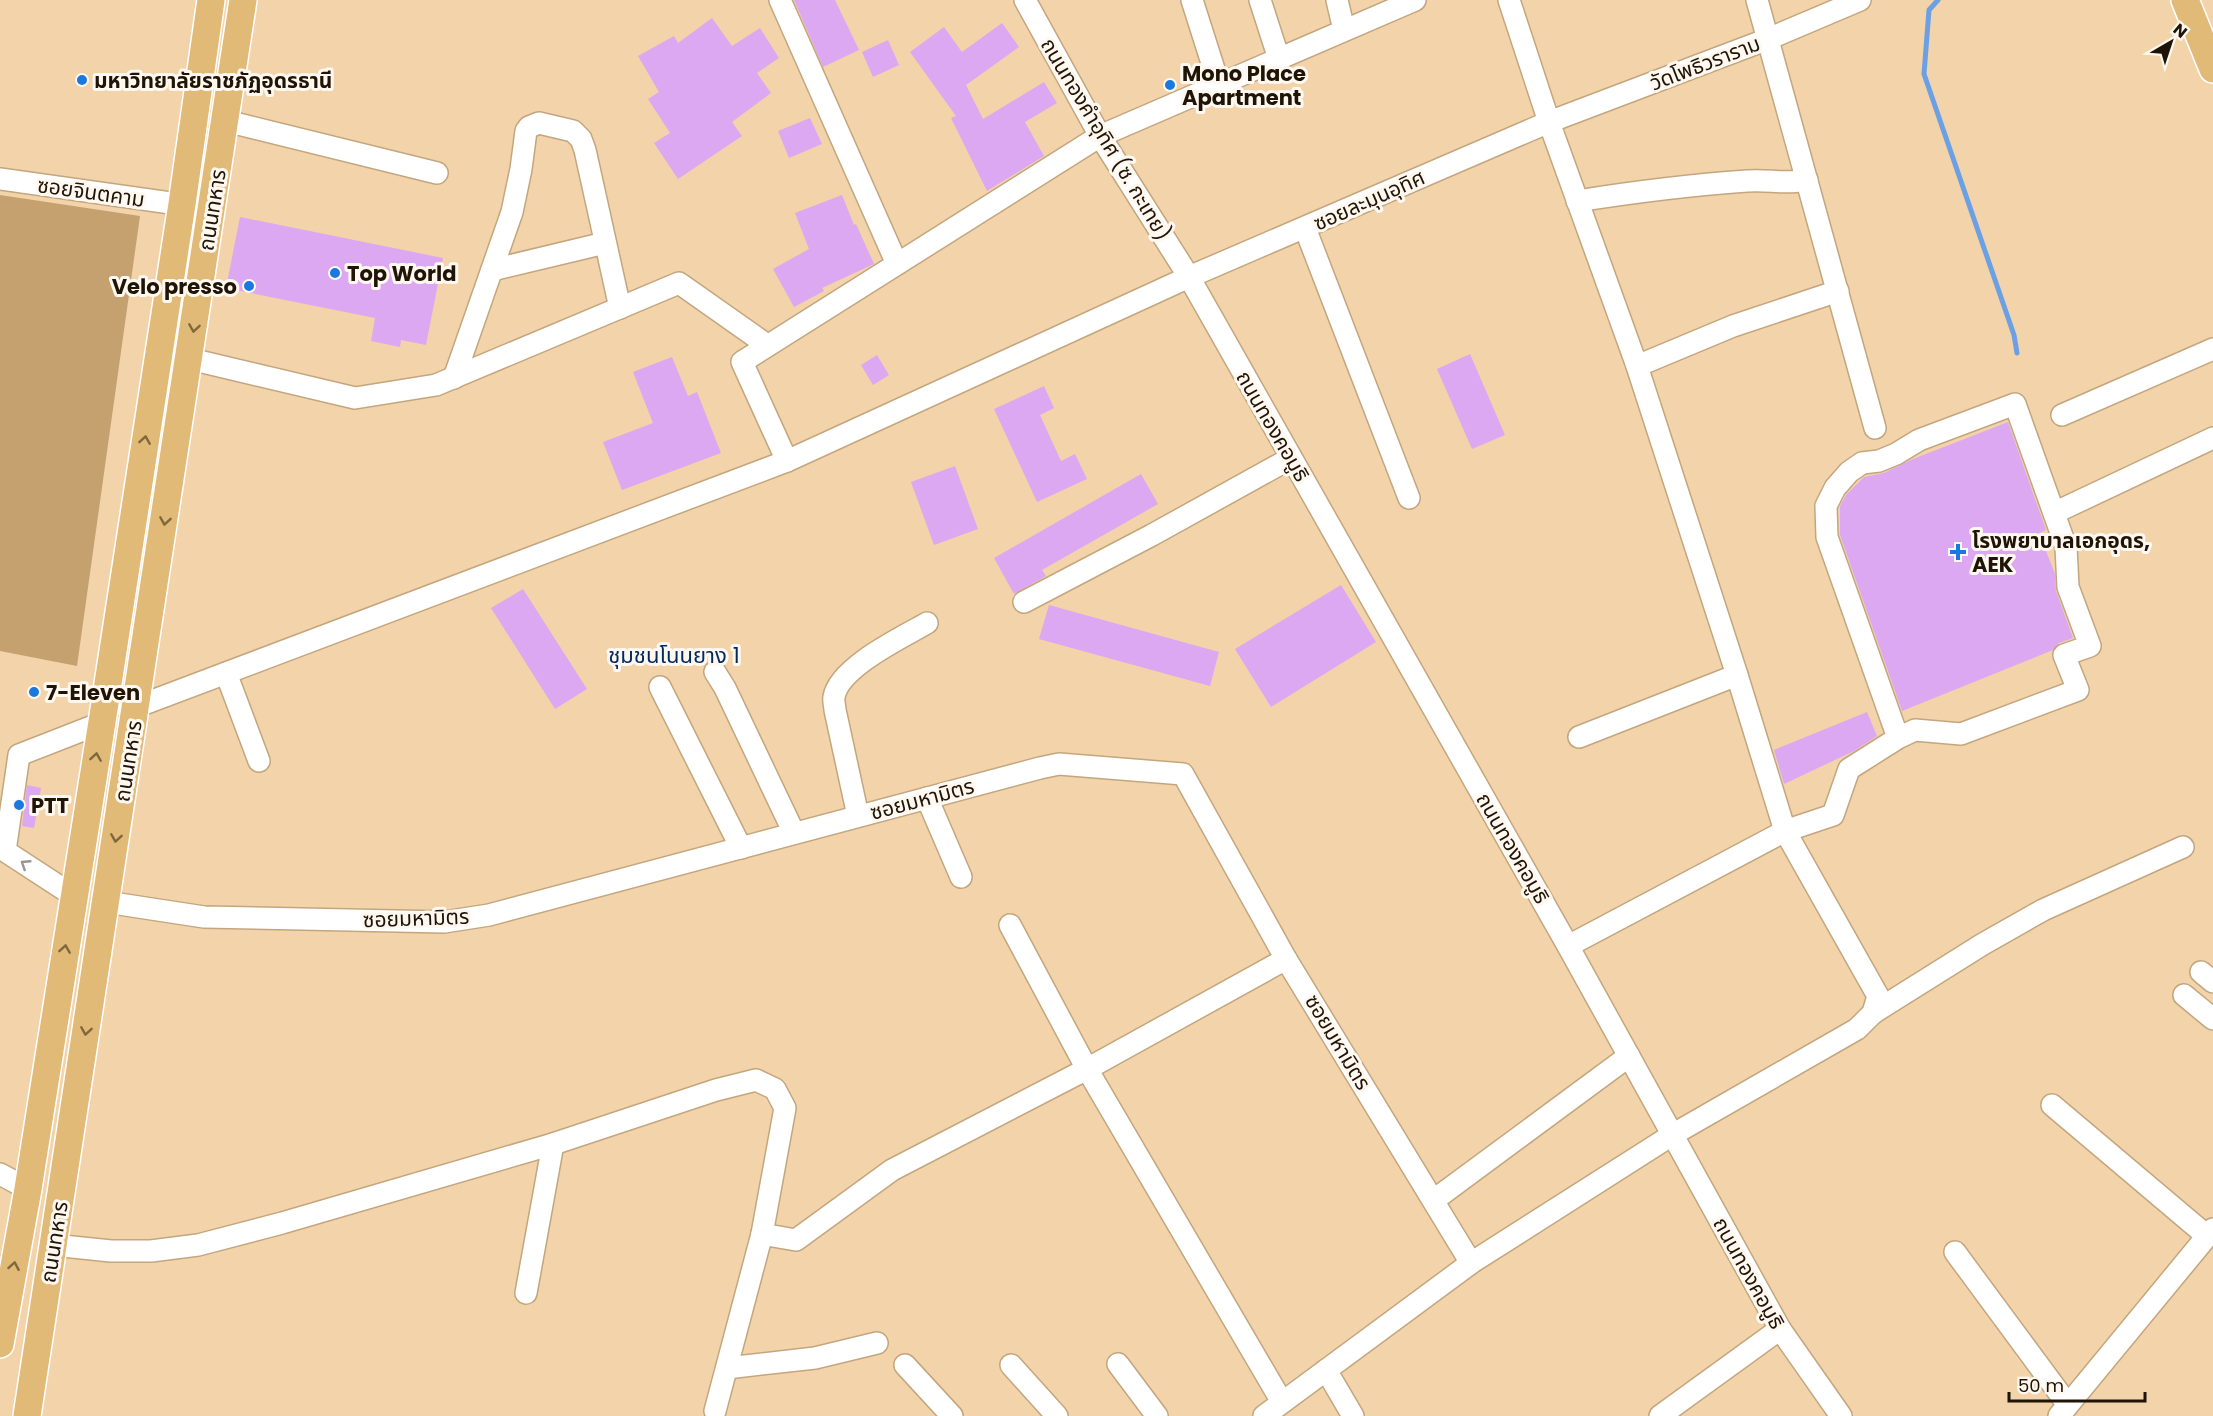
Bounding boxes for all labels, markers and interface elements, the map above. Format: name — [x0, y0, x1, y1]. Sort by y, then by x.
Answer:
north arrow — [2141, 12, 2201, 72]
text: N — [2168, 18, 2192, 43]
street label: วัดโพธิวราราม — [1646, 29, 1764, 97]
street label: ถนนทองคำอุทิศ (ซ. กะเทย) — [1034, 32, 1178, 246]
place label: Mono Place Apartment — [1182, 59, 1306, 112]
place label: มหาวิทยาลัยราชภัฏอุดรธานี — [94, 66, 332, 95]
marker: มหาวิทยาลัยราชภัฏอุดรธานี — [75, 73, 89, 87]
marker: Mono Place Apartment — [1163, 78, 1177, 92]
street label: ซอยละมุนอุทิศ — [1309, 163, 1429, 237]
street label: ถนนทหาร — [191, 167, 233, 253]
street label: ซอยจินตคาม — [36, 170, 146, 214]
place label: Top World — [347, 259, 456, 288]
marker: Top World — [328, 266, 342, 280]
place label: Velo presso — [112, 272, 237, 301]
marker: Velo presso — [242, 279, 256, 293]
one-way arrow — [189, 323, 201, 332]
street label: ถนนทองคอมูธิ — [1229, 365, 1317, 487]
one-way arrow — [139, 435, 151, 444]
one-way arrow — [159, 516, 171, 525]
place label: โรงพยาบาลเอกอุดร, AEK — [1972, 526, 2150, 579]
marker: โรงพยาบาลเอกอุดร, AEK — [1949, 543, 1967, 561]
district label: ชุมชนโนนยาง 1 — [608, 640, 740, 671]
place label: 7-Eleven — [46, 678, 140, 707]
marker: 7-Eleven — [27, 685, 41, 699]
street label: ถนนทหาร — [107, 718, 149, 804]
one-way arrow — [89, 752, 101, 761]
street label: ซอยมหามิตร — [867, 771, 977, 827]
street label: ถนนทองคอมูธิ — [1469, 787, 1557, 909]
place label: PTT — [31, 791, 69, 820]
marker: PTT — [12, 798, 26, 812]
one-way arrow — [110, 833, 122, 842]
one-way arrow — [21, 860, 32, 871]
street label: ซอยมหามิตร — [362, 902, 470, 934]
one-way arrow — [59, 945, 71, 954]
street label: ซอยมหามิตร — [1298, 989, 1378, 1095]
one-way arrow — [80, 1025, 93, 1035]
street label: ถนนทหาร — [33, 1199, 75, 1285]
street label: ถนนทองคอมูธิ — [1706, 1212, 1792, 1334]
one-way arrow — [7, 1261, 20, 1271]
scale bar — [2009, 1365, 2146, 1403]
text: 50 m — [2018, 1373, 2064, 1398]

